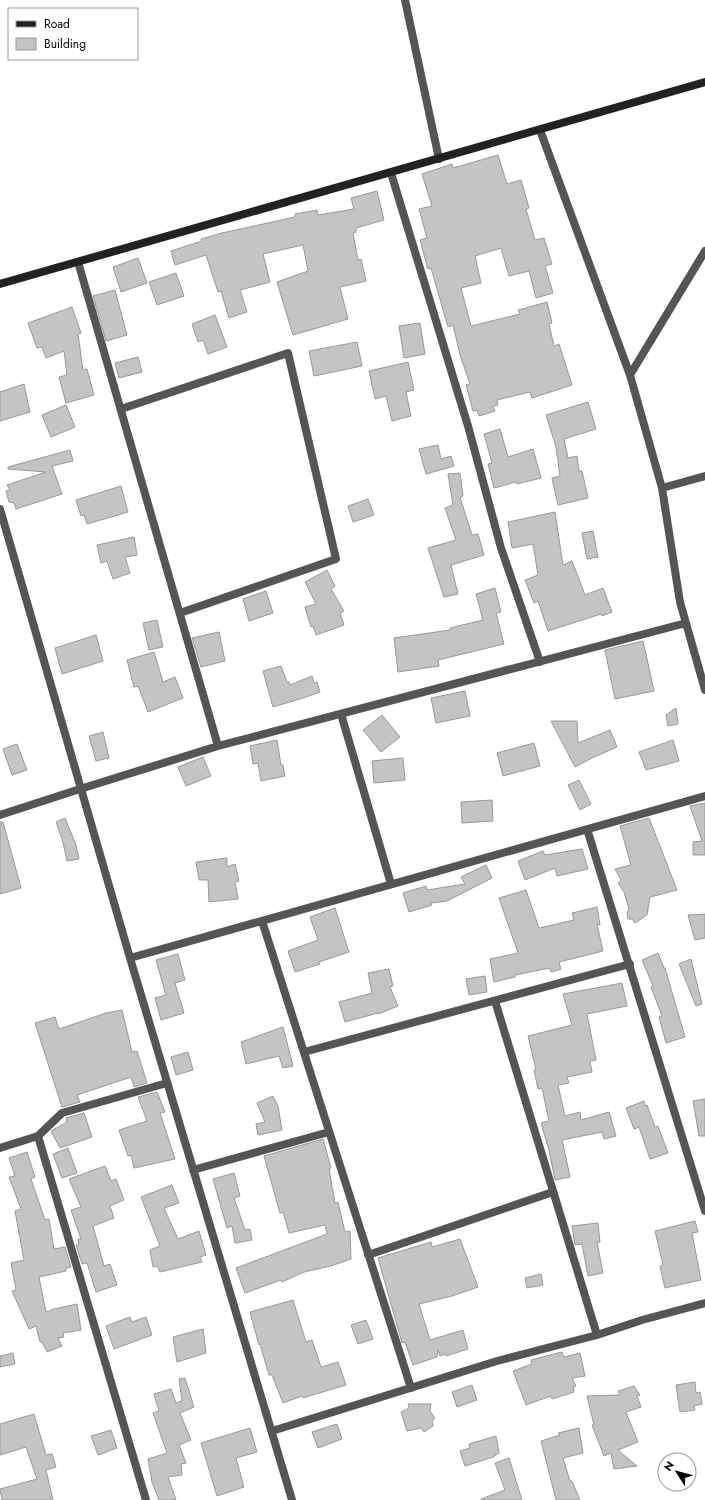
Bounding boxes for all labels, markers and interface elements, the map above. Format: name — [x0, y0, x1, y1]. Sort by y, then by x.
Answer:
legend — [8, 8, 138, 60]
text: Road — [44, 15, 70, 33]
text: Building — [44, 35, 86, 53]
north arrow — [657, 1452, 697, 1492]
text: N — [660, 1458, 678, 1474]

